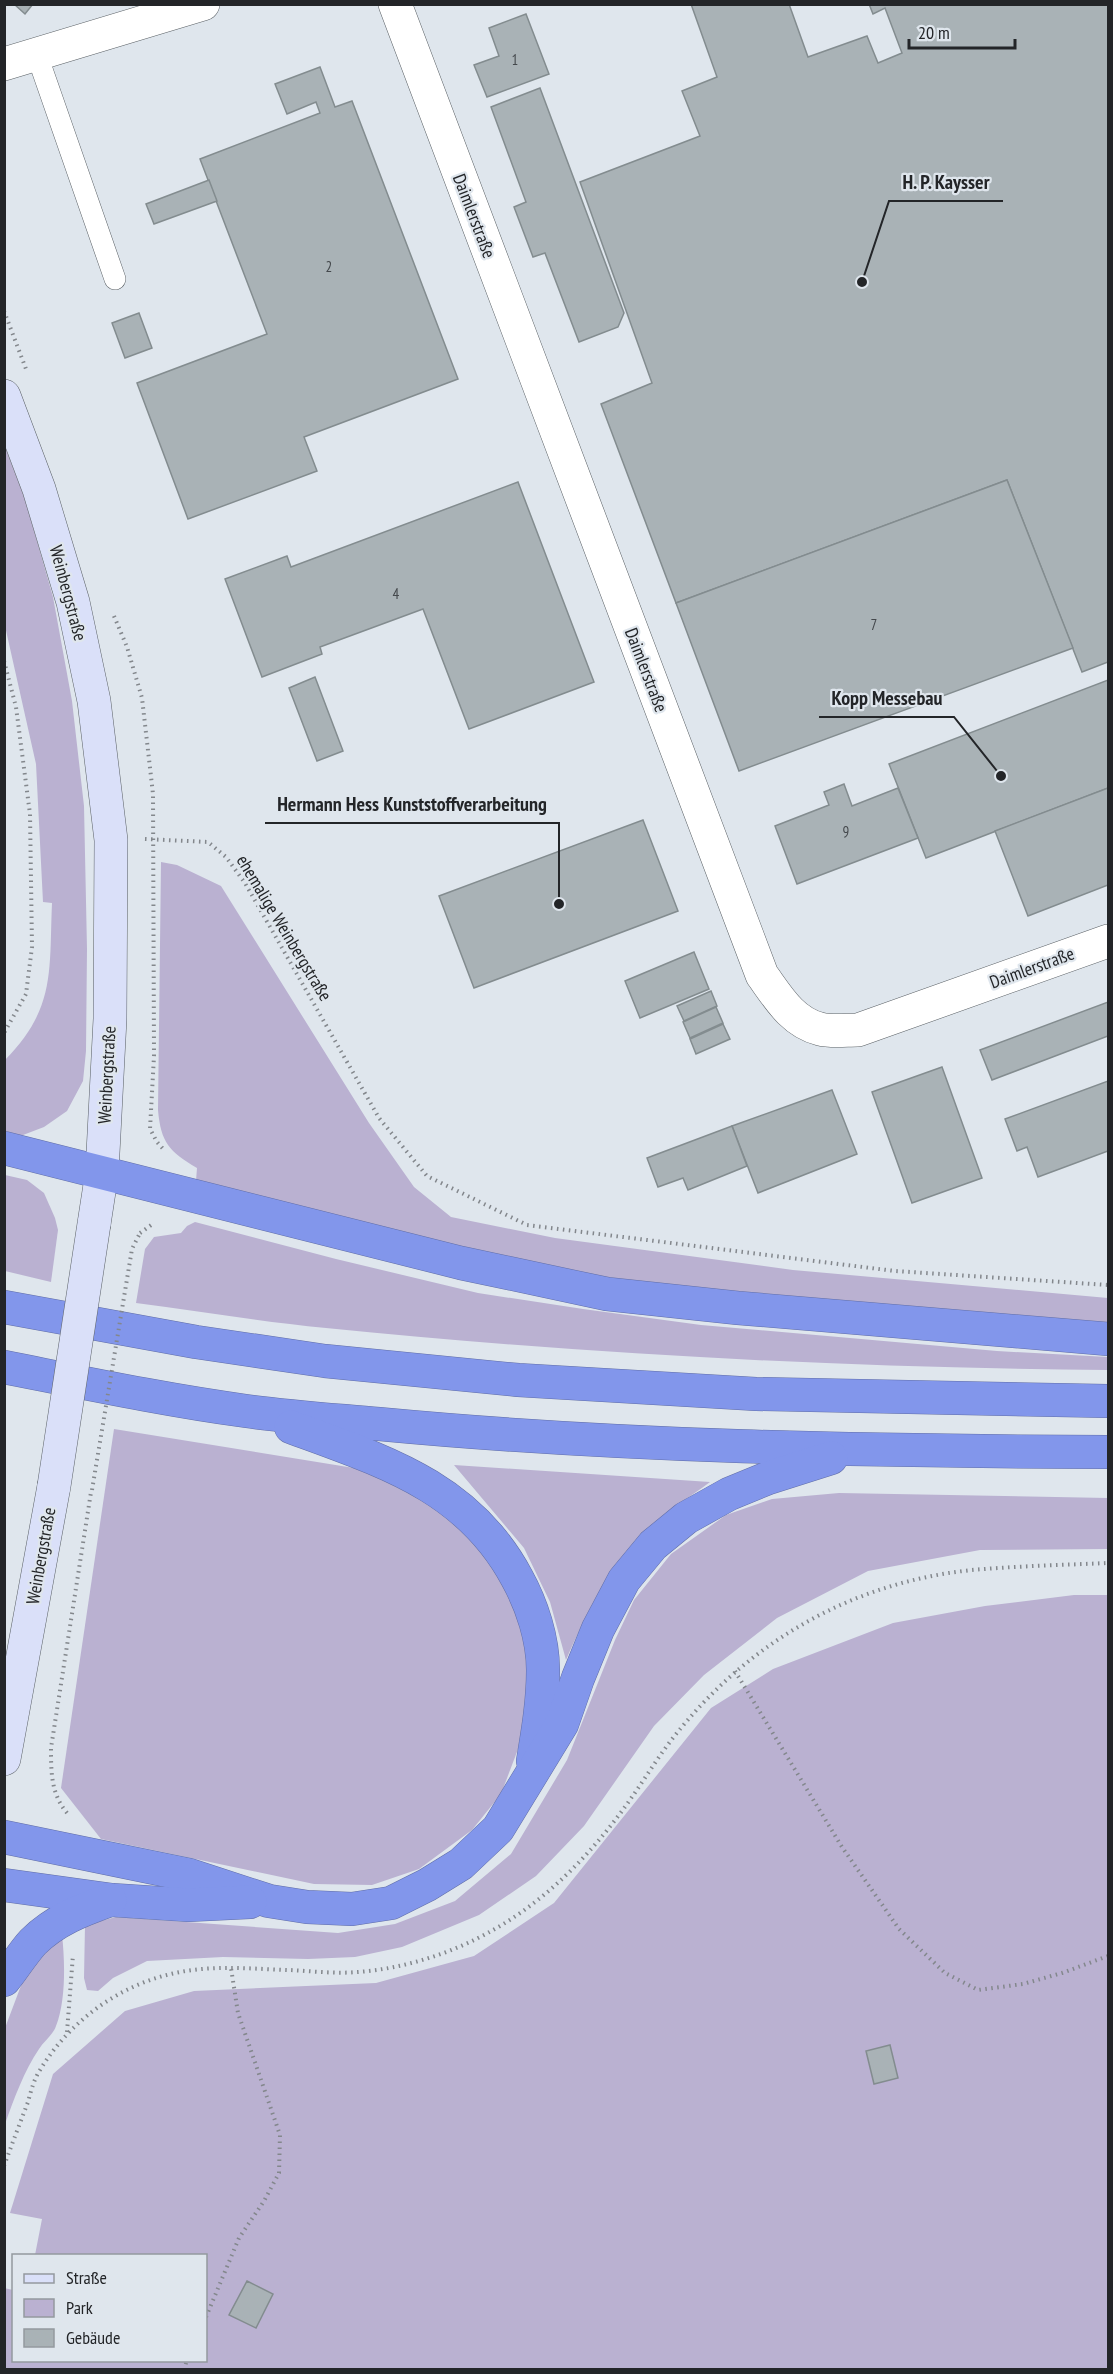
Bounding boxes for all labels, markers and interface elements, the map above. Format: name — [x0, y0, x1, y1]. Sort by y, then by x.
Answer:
scale bar — [909, 12, 1016, 50]
text: 20 m — [918, 21, 950, 44]
house number: 1 — [512, 50, 518, 69]
callout: H. P. Kaysser — [889, 163, 1003, 201]
text: H. P. Kaysser — [902, 169, 990, 195]
street label: Daimlerstraße — [448, 171, 501, 261]
house number: 2 — [326, 257, 332, 276]
street label: Weinbergstraße — [45, 543, 92, 643]
house number: 4 — [393, 584, 400, 603]
house number: 7 — [871, 615, 877, 634]
street label: Daimlerstraße — [620, 625, 673, 715]
callout: Kopp Messebau — [819, 679, 954, 717]
text: Kopp Messebau — [832, 685, 943, 711]
callout: Hermann Hess Kunststoffverarbeitung — [265, 785, 559, 823]
text: Hermann Hess Kunststoffverarbeitung — [277, 791, 547, 817]
house number: 9 — [843, 822, 849, 841]
street label: ehemalige Weinbergstraße — [232, 850, 337, 1005]
street label: Daimlerstraße — [986, 942, 1077, 993]
street label: Weinbergstraße — [92, 1025, 121, 1125]
street label: Weinbergstraße — [21, 1506, 60, 1606]
legend — [12, 2254, 207, 2362]
text: Straße — [66, 2266, 107, 2289]
text: Park — [66, 2296, 93, 2319]
text: Gebäude — [66, 2326, 120, 2349]

